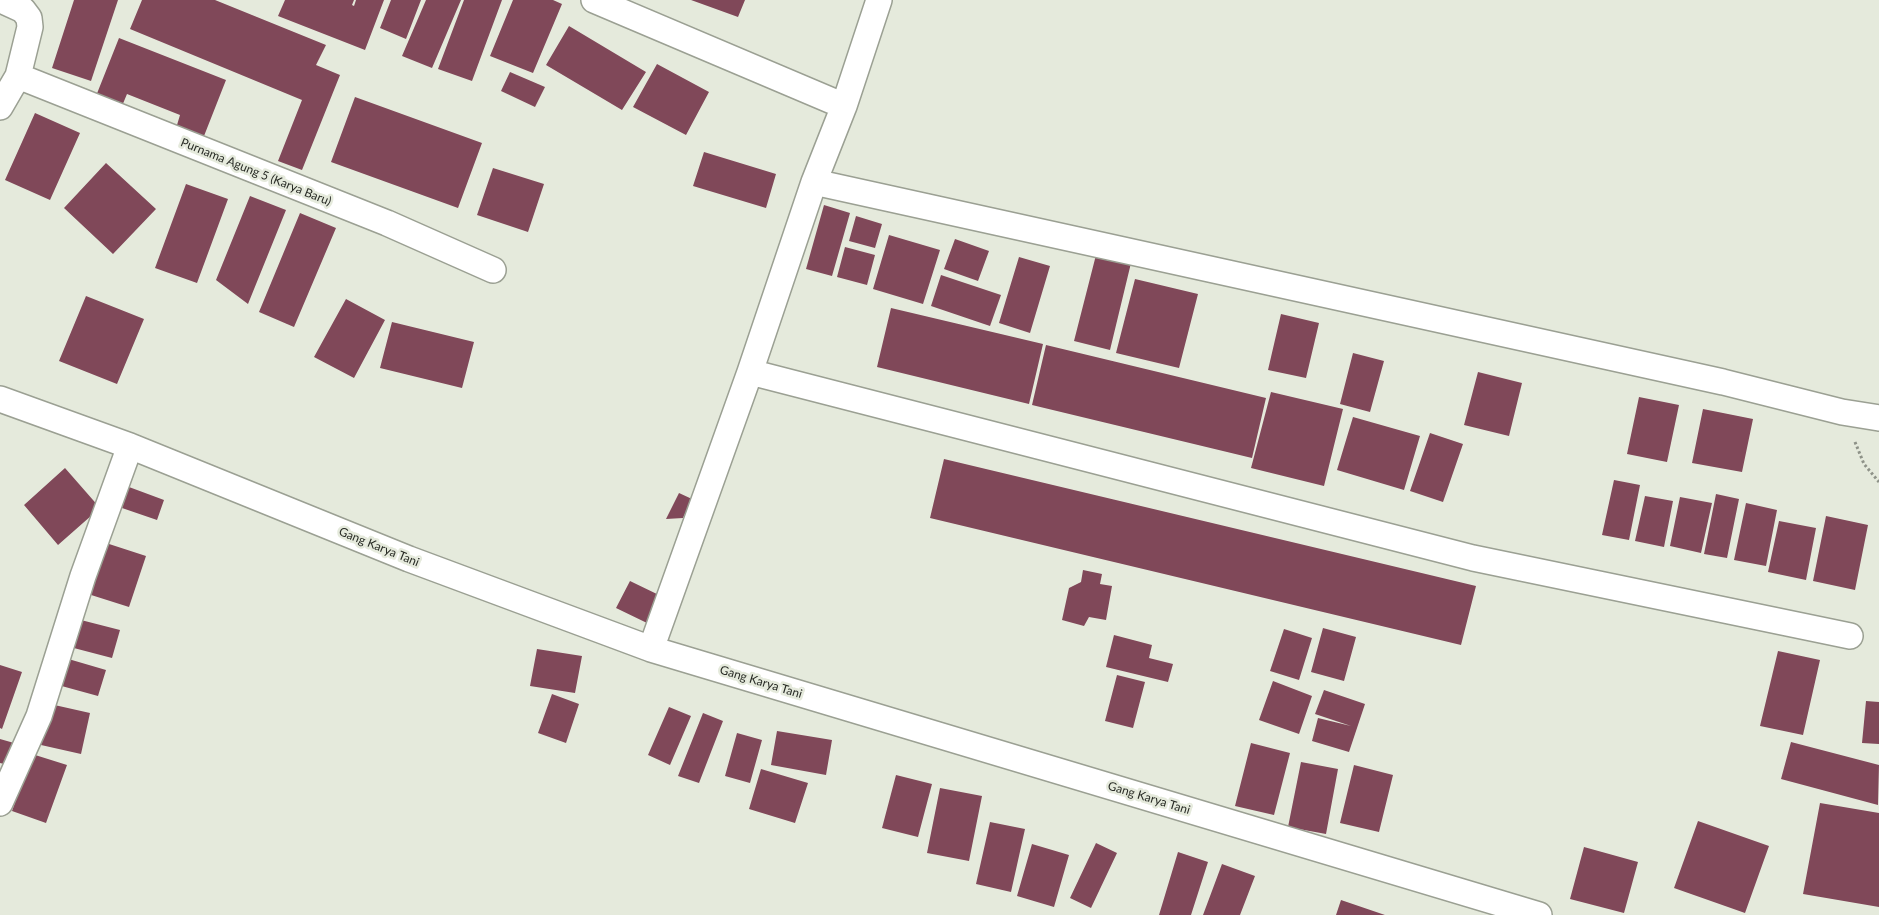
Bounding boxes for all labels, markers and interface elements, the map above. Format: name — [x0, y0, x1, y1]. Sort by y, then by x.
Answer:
street label: Purnama Agung 5 (Karya Baru) — [179, 135, 333, 209]
street label: Gang Karya Tani — [337, 524, 421, 570]
street label: Gang Karya Tani — [718, 663, 804, 701]
street label: Gang Karya Tani — [1106, 779, 1192, 817]

